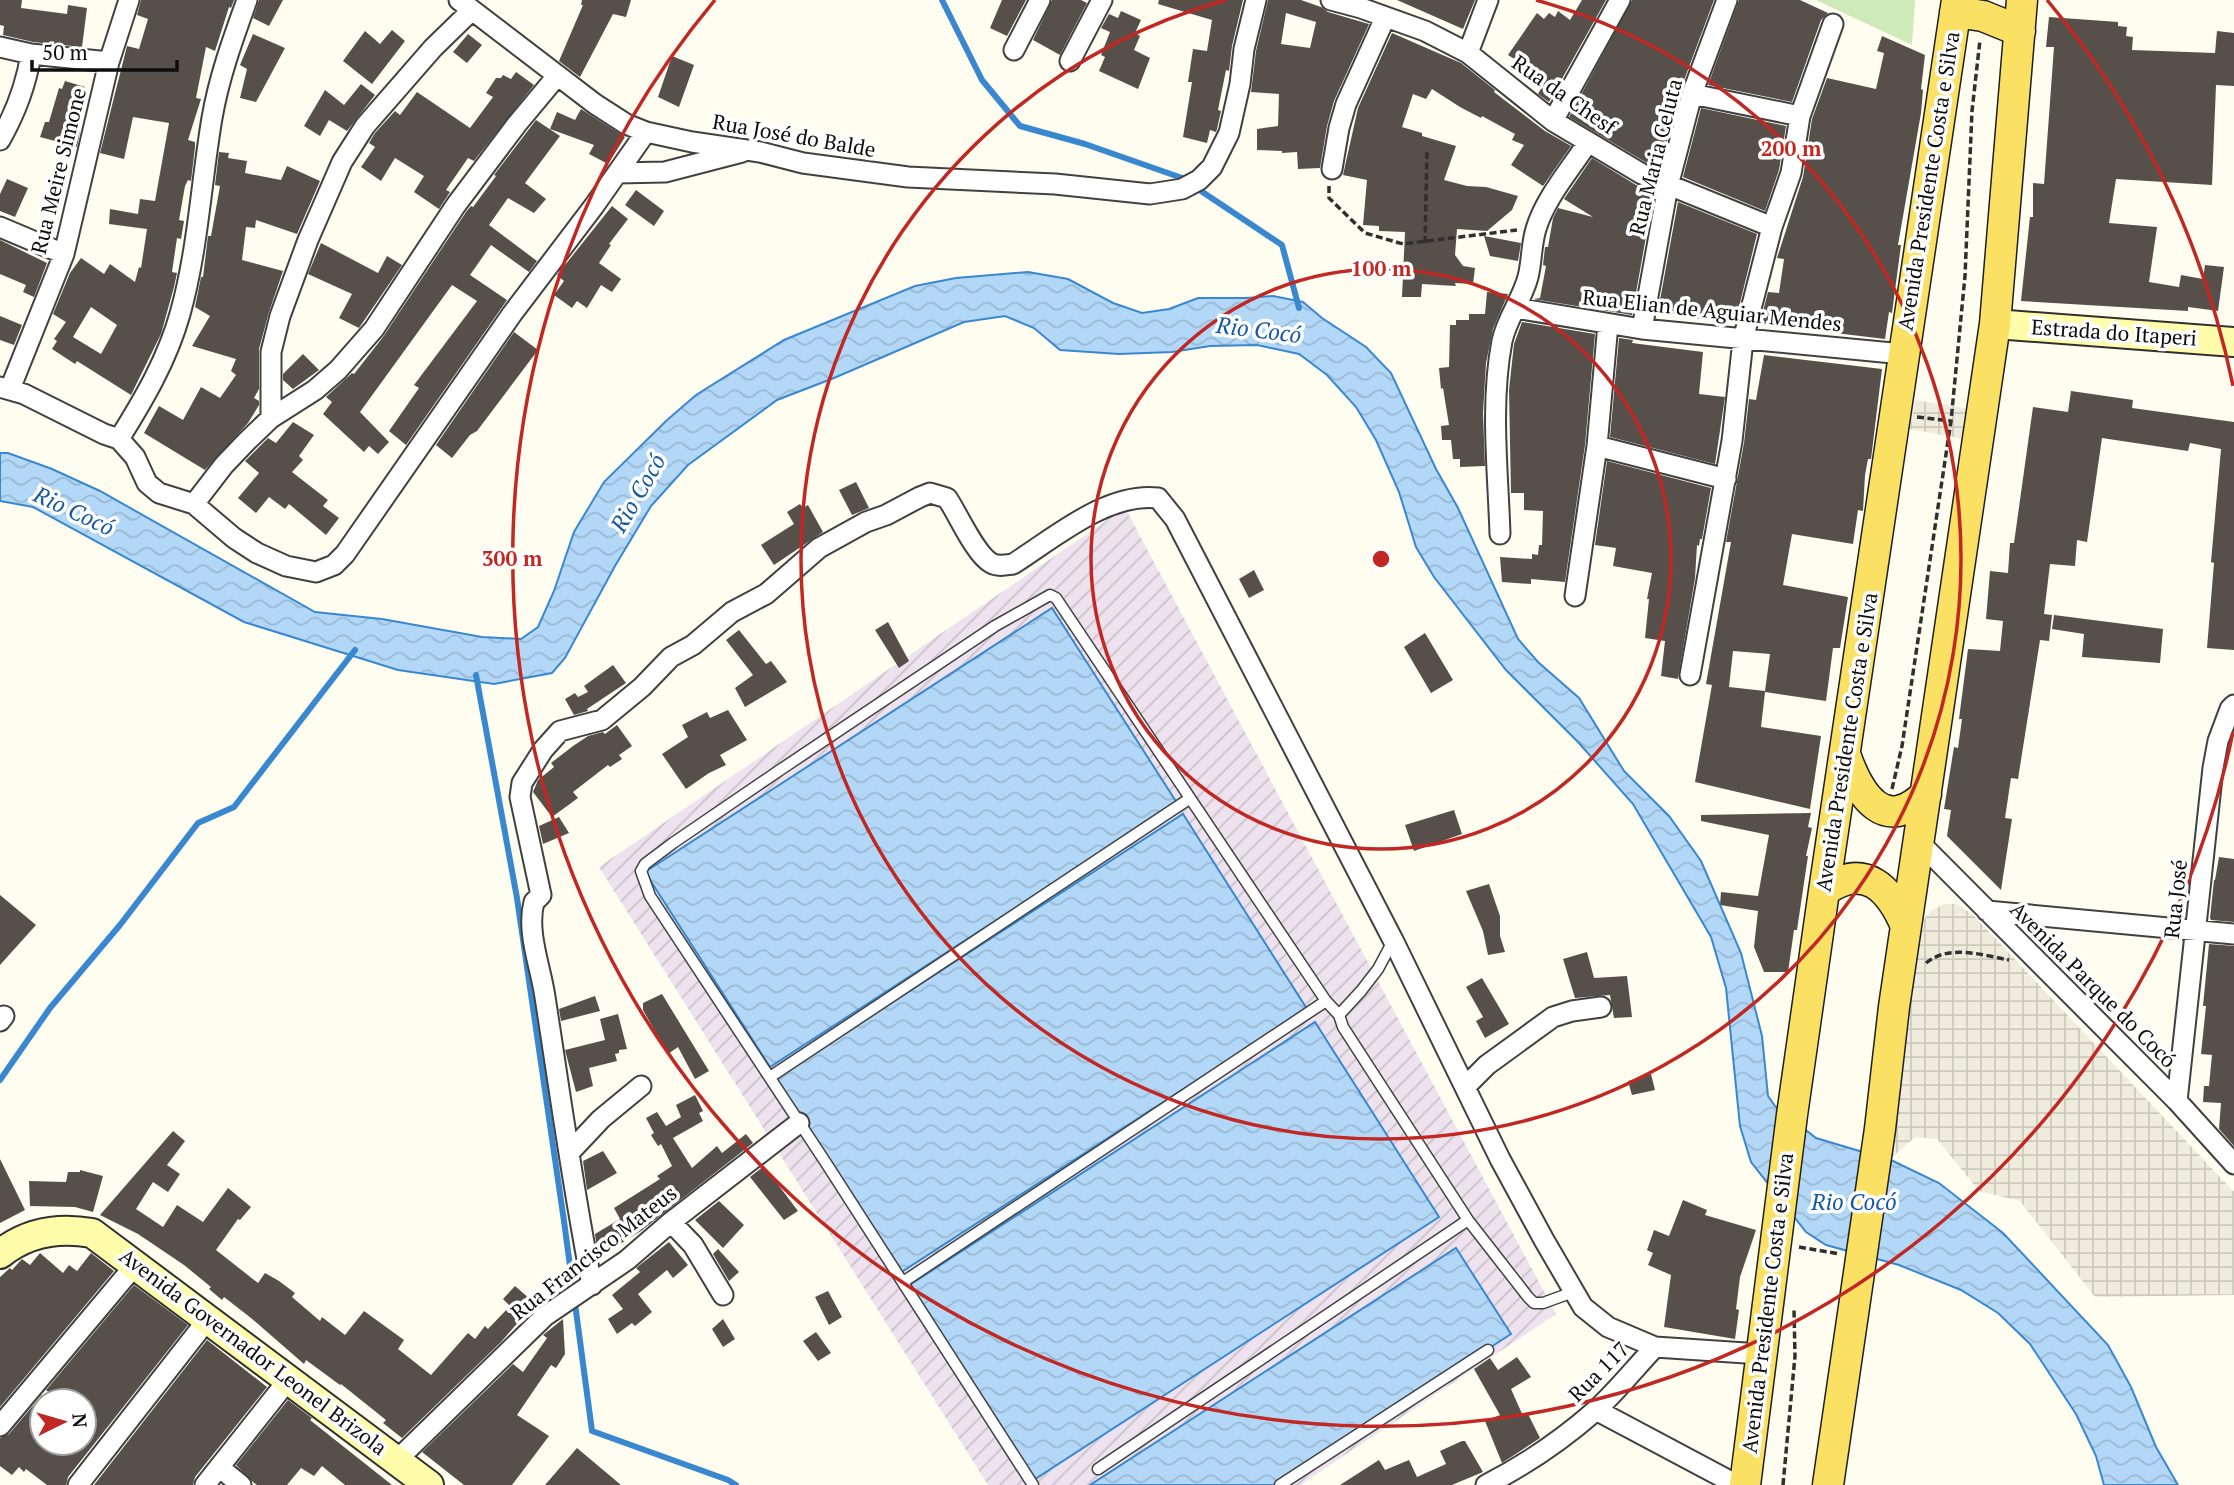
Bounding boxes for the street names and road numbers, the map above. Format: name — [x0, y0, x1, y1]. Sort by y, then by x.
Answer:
street label: Avenida Presidente Costa e Silva — [1891, 29, 1966, 332]
street label: Rua da Chesf — [1507, 48, 1624, 141]
street label: Rua Maria Celuta — [1622, 75, 1688, 238]
street label: Rua Meire Simone — [24, 85, 92, 257]
street label: Rua José do Balde — [710, 107, 878, 163]
street label: Rua Elian de Aguiar Mendes — [1581, 282, 1843, 338]
street label: Estrada do Itaperi — [2030, 312, 2198, 352]
street label: Avenida Presidente Costa e Silva — [1809, 590, 1884, 893]
street label: Rua José — [2157, 858, 2193, 940]
street label: Avenida Parque do Cocó — [2005, 895, 2183, 1073]
street label: Avenida Presidente Costa e Silva — [1735, 1151, 1799, 1455]
street label: Rua Francisco Mateus — [505, 1179, 682, 1326]
street label: Avenida Governador Leonel Brizola — [114, 1241, 393, 1461]
street label: Rua 117 — [1562, 1335, 1635, 1408]

